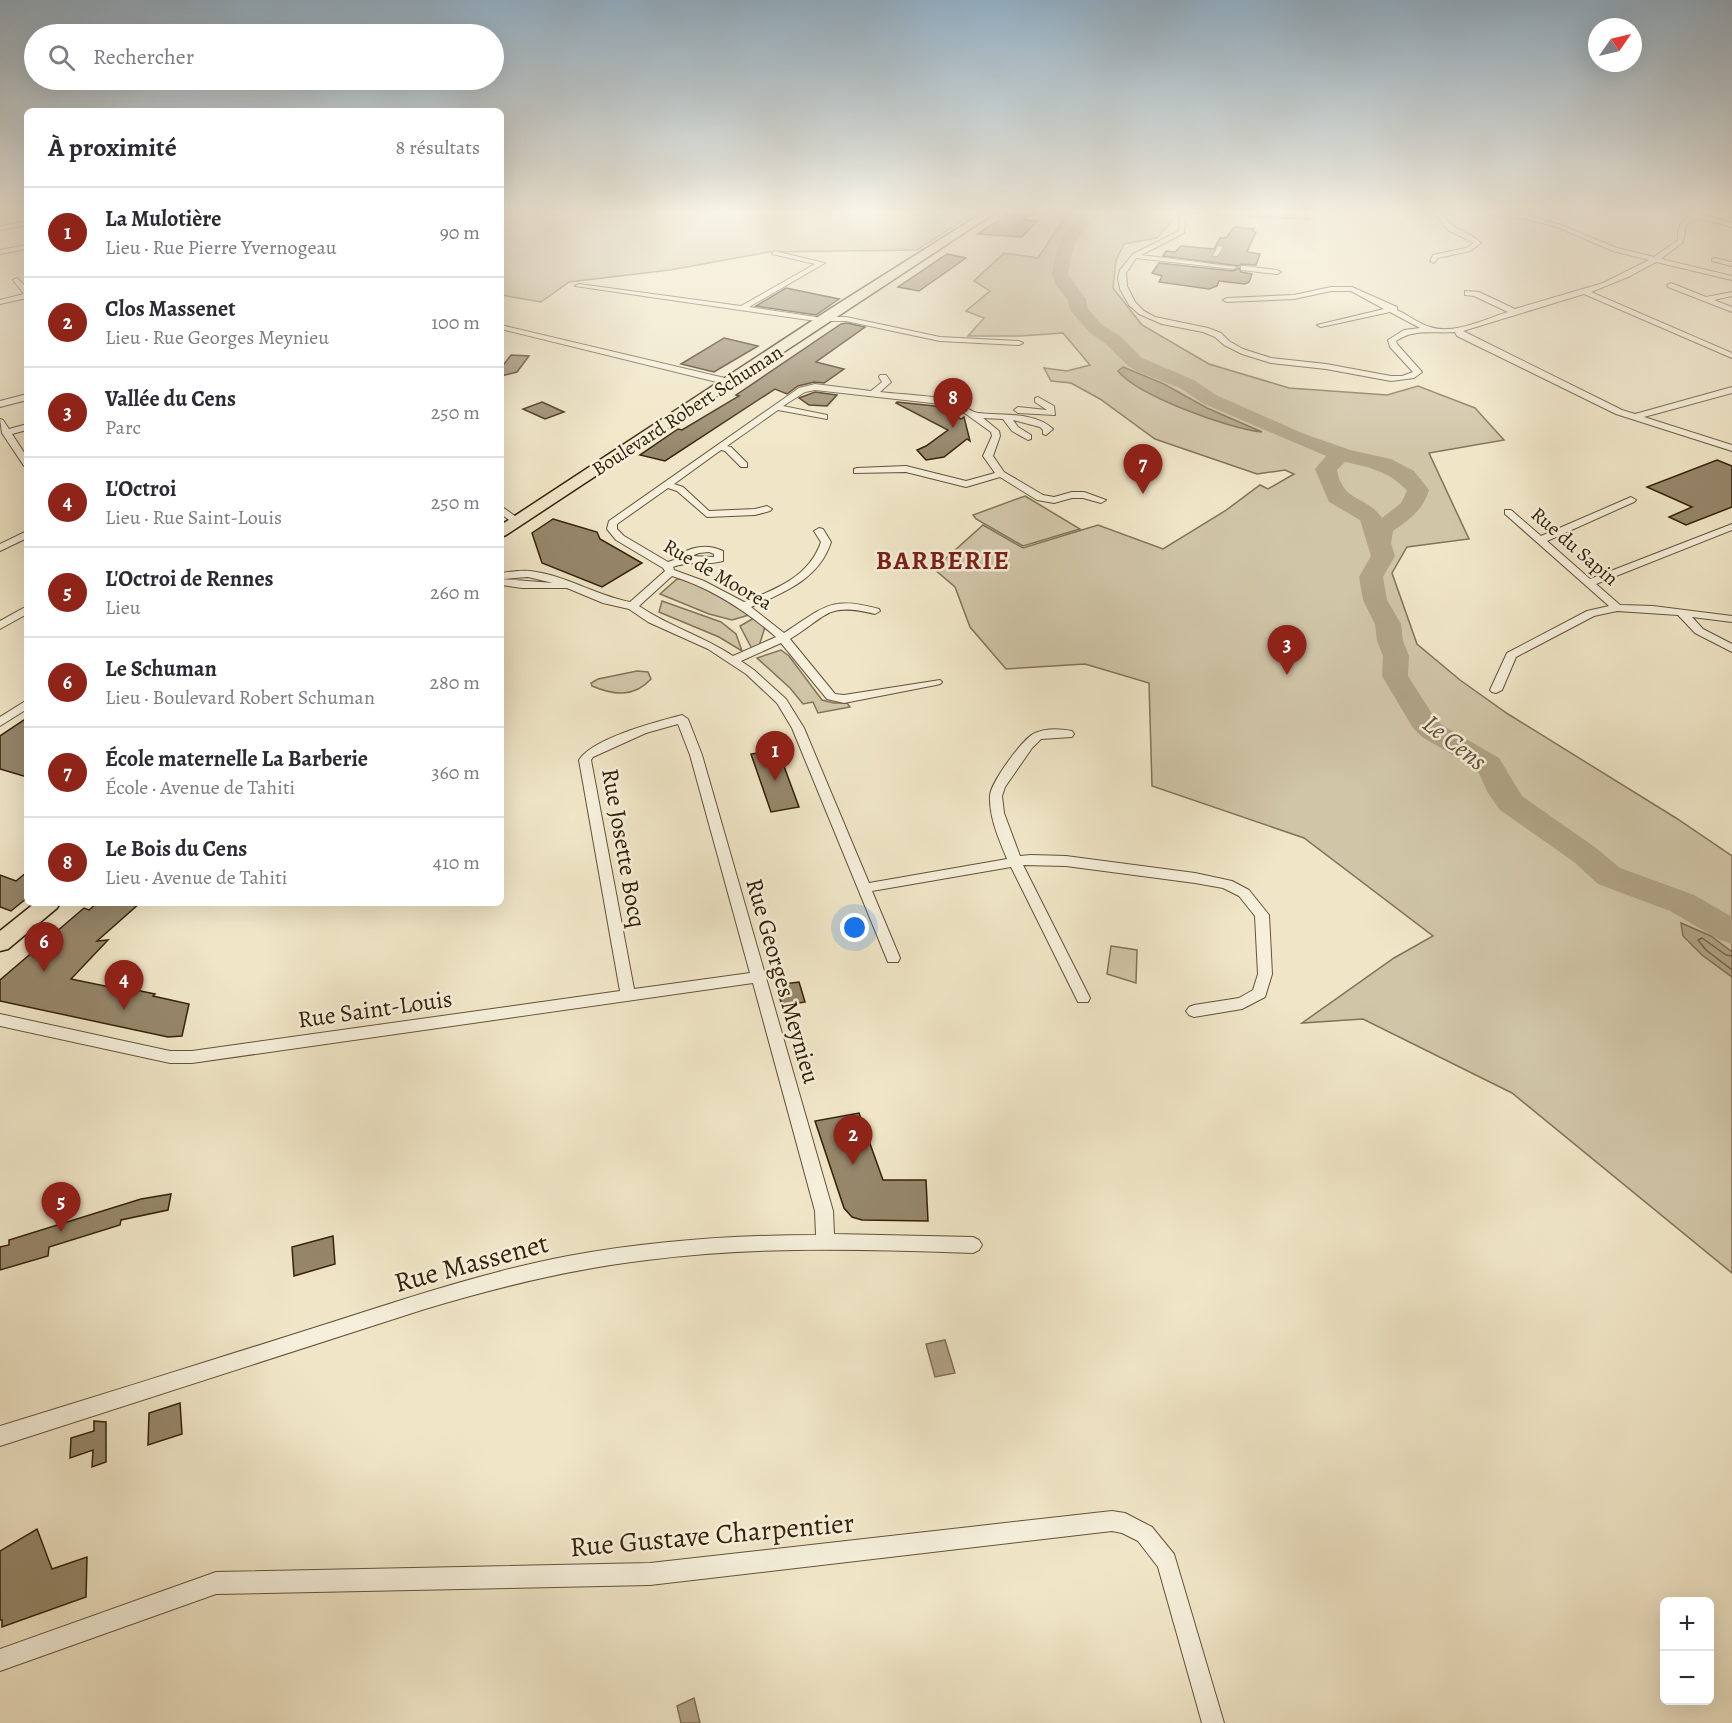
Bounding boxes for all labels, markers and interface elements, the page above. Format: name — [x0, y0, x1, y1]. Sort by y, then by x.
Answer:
north arrow — [1588, 18, 1642, 72]
search box — [24, 24, 504, 90]
icon: search — [45, 41, 78, 74]
text: Rechercher — [93, 42, 194, 72]
text: À proximité — [48, 130, 177, 165]
text: 8 résultats — [396, 134, 480, 161]
text: La Mulotière — [105, 204, 221, 234]
text: 1 — [64, 219, 71, 246]
text: 90 m — [440, 219, 480, 246]
text: Lieu · Rue Pierre Yvernogeau — [105, 234, 337, 261]
text: Clos Massenet — [105, 294, 235, 324]
text: 2 — [63, 309, 72, 336]
text: 100 m — [431, 309, 480, 336]
text: Lieu · Rue Georges Meynieu — [105, 324, 329, 351]
street label: Boulevard Robert Schuman — [587, 339, 788, 482]
pin: 8 — [934, 378, 972, 428]
text: Vallée du Cens — [105, 384, 236, 414]
text: 3 — [63, 399, 72, 426]
text: 250 m — [431, 399, 480, 426]
text: Parc — [105, 414, 141, 441]
pin: 7 — [1124, 444, 1162, 494]
text: L'Octroi — [105, 474, 176, 504]
text: 4 — [63, 489, 72, 516]
text: 250 m — [431, 489, 480, 516]
street label: Rue du Sapin — [1525, 501, 1624, 592]
text: Lieu · Rue Saint-Louis — [105, 504, 282, 531]
street label: Rue de Moorea — [659, 532, 778, 617]
district label: BARBERIE — [876, 543, 1010, 578]
text: L'Octroi de Rennes — [105, 564, 274, 594]
text: 5 — [63, 579, 72, 606]
text: 260 m — [430, 579, 480, 606]
text: Lieu — [105, 594, 141, 621]
pin: 3 — [1268, 626, 1306, 675]
text: Le Schuman — [105, 654, 217, 684]
text: 6 — [63, 669, 72, 696]
text: 280 m — [430, 669, 480, 696]
text: Lieu · Boulevard Robert Schuman — [105, 684, 375, 711]
water label: Le Cens — [1415, 706, 1494, 779]
pin: 1 — [756, 732, 794, 781]
text: École maternelle La Barberie — [105, 744, 368, 774]
text: 7 — [63, 759, 72, 786]
text: 360 m — [431, 759, 480, 786]
street label: Rue Josette Bocq — [594, 766, 654, 930]
text: École · Avenue de Tahiti — [105, 774, 295, 801]
text: Le Bois du Cens — [105, 834, 247, 864]
text: 8 — [63, 849, 72, 876]
text: 410 m — [433, 849, 480, 876]
text: Lieu · Avenue de Tahiti — [105, 864, 287, 891]
street label: Rue Georges Meynieu — [738, 875, 828, 1087]
your location — [840, 913, 869, 942]
pin: 6 — [24, 922, 63, 972]
pin: 4 — [104, 960, 144, 1010]
street label: Rue Saint-Louis — [296, 982, 454, 1036]
pin: 2 — [834, 1116, 872, 1165]
pin: 5 — [42, 1182, 80, 1232]
street label: Rue Massenet — [390, 1224, 553, 1302]
street label: Rue Gustave Charpentier — [568, 1504, 856, 1566]
map controls — [1660, 1597, 1714, 1705]
button: + — [1660, 1597, 1714, 1651]
button: − — [1660, 1651, 1714, 1705]

